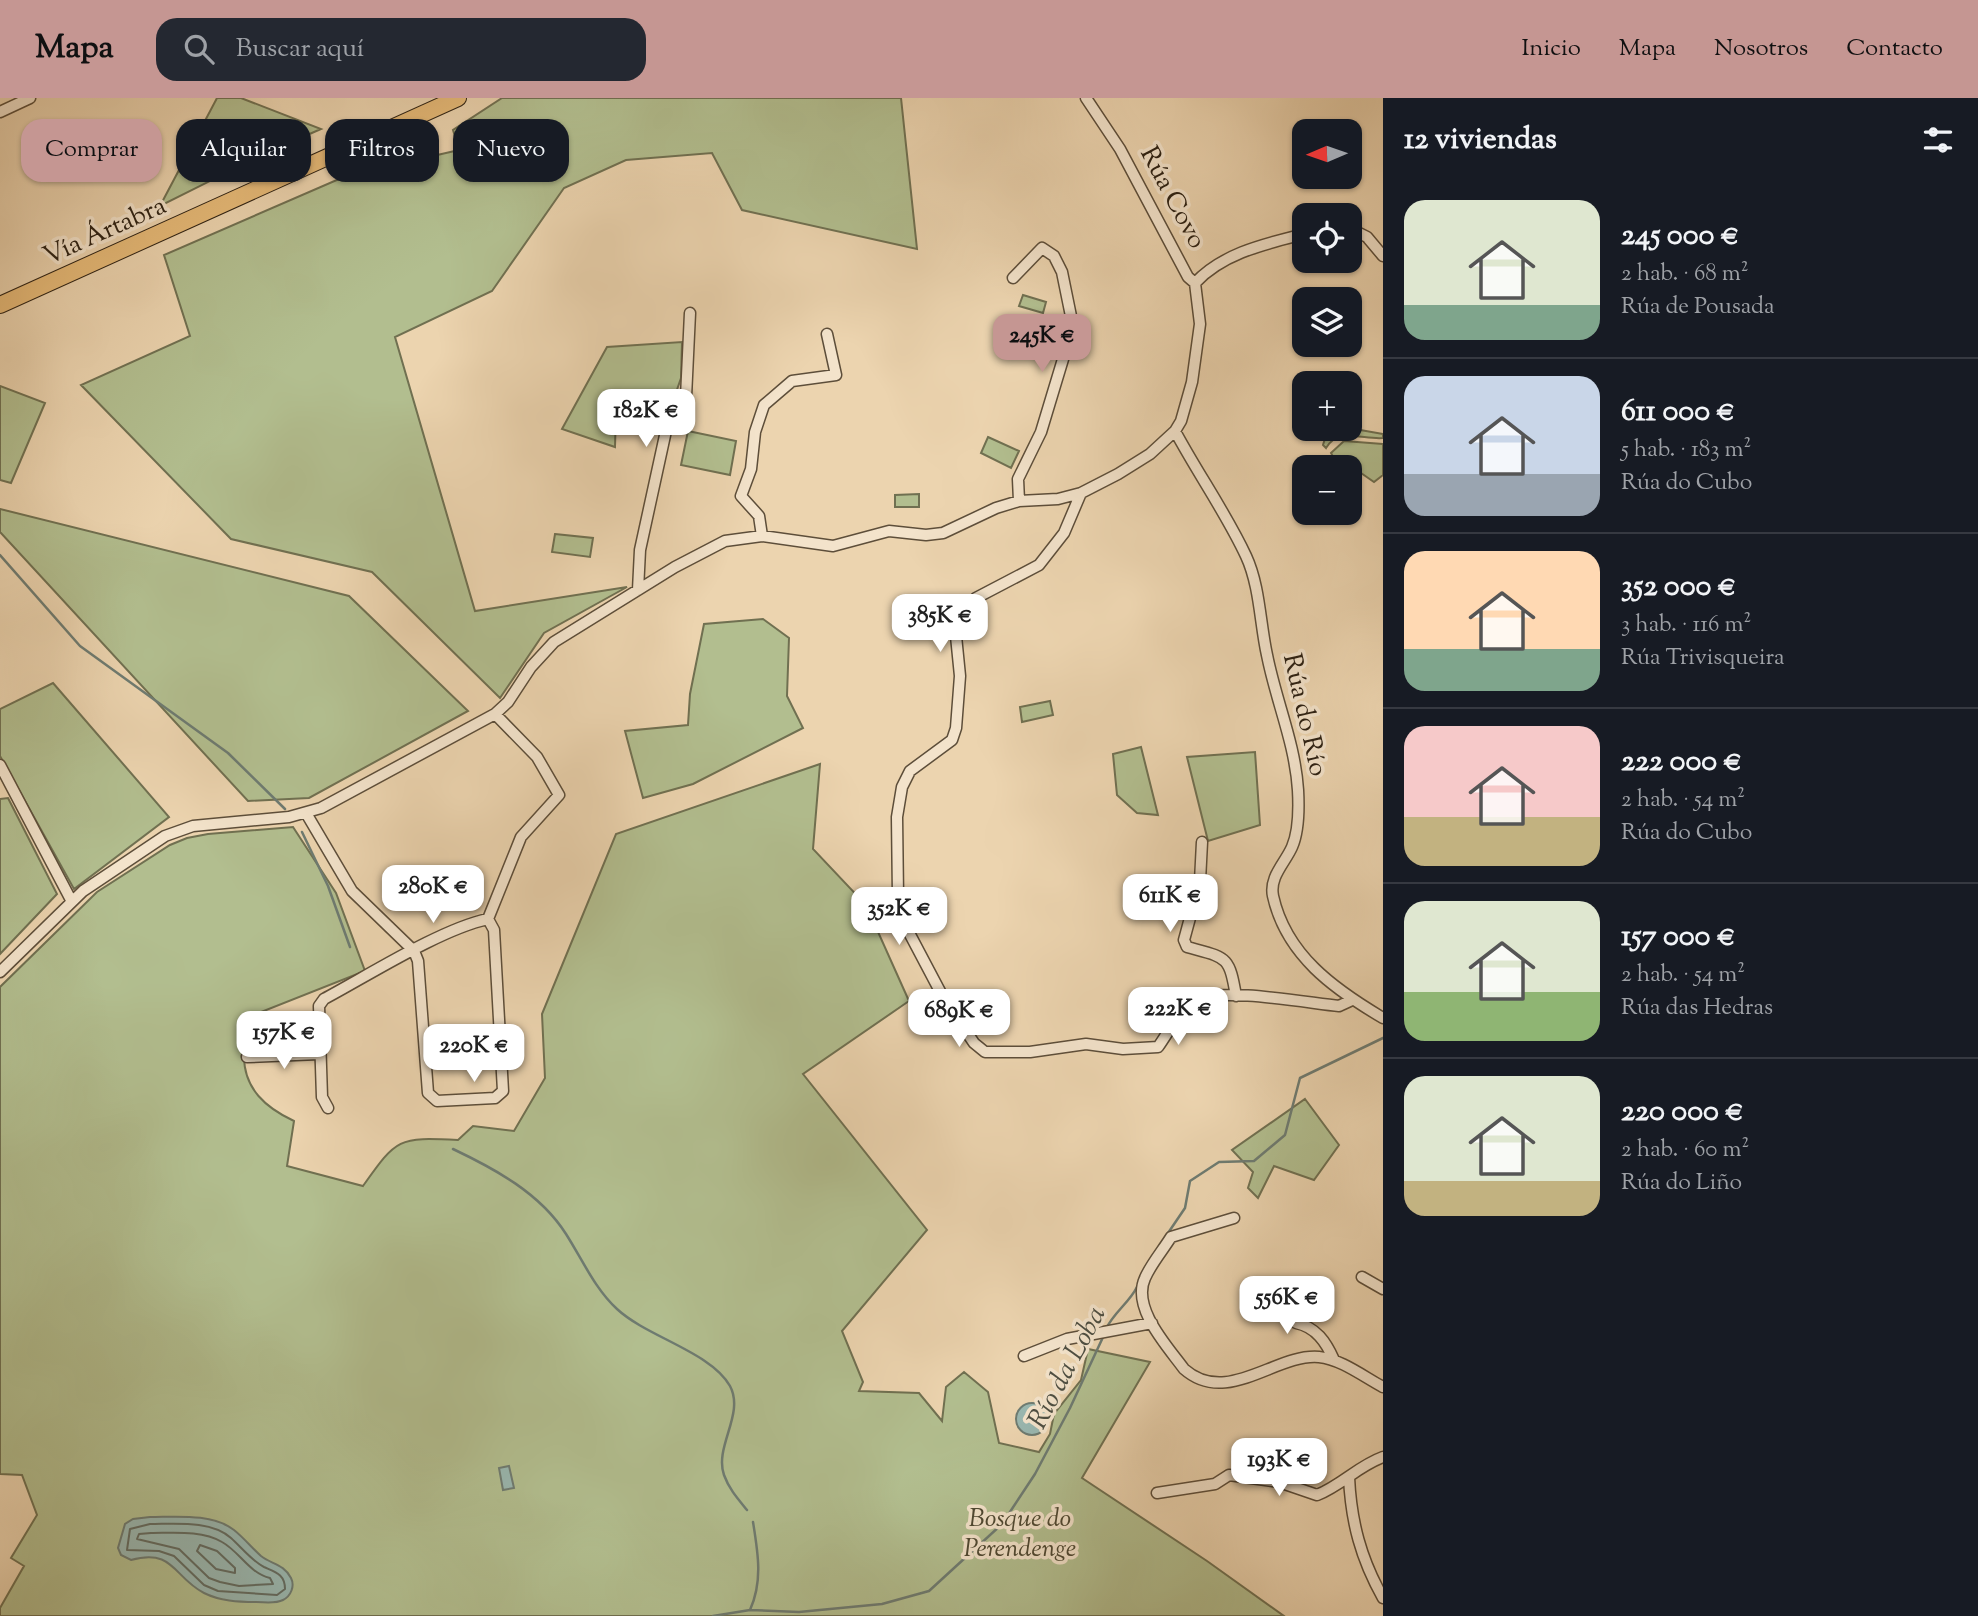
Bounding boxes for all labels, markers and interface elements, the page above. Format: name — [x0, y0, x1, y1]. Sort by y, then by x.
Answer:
search box — [156, 18, 646, 81]
text: Mapa — [35, 25, 114, 73]
icon: search — [180, 30, 218, 68]
text: Buscar aquí — [236, 31, 364, 68]
text: Inicio — [1521, 32, 1581, 66]
text: Mapa — [1619, 32, 1676, 66]
text: Nosotros — [1714, 32, 1808, 66]
text: Contacto — [1846, 32, 1943, 66]
chip: Comprar — [21, 119, 162, 182]
chip: Alquilar — [176, 119, 311, 182]
chip: Filtros — [325, 119, 439, 182]
chip: Nuevo — [453, 119, 569, 182]
north arrow — [1292, 119, 1362, 189]
map controls — [1292, 119, 1362, 525]
text: 12 viviendas — [1404, 119, 1557, 162]
icon: filters — [1919, 121, 1957, 159]
street label: Rúa Covo — [1130, 140, 1214, 256]
street label: Vía Ártabra — [38, 188, 172, 276]
button: locate — [1292, 203, 1362, 273]
text: 245 000 € — [1621, 215, 1739, 258]
icon: home — [1460, 228, 1544, 312]
text: 2 hab. · 68 m² — [1621, 258, 1749, 291]
button: layers — [1292, 287, 1362, 357]
text: Rúa de Pousada — [1621, 291, 1775, 324]
pin: 245K € — [985, 314, 1099, 374]
text: 245K € — [1009, 320, 1075, 353]
button: + — [1292, 371, 1362, 441]
pin: 182K € — [589, 390, 703, 449]
text: 611 000 € — [1621, 391, 1735, 434]
text: 182K € — [613, 395, 679, 428]
icon: home — [1460, 404, 1544, 488]
text: 5 hab. · 183 m² — [1621, 434, 1751, 467]
button: − — [1292, 455, 1362, 525]
text: Rúa do Cubo — [1621, 467, 1752, 500]
text: 352 000 € — [1621, 566, 1736, 609]
icon: home — [1460, 579, 1544, 663]
pin: 385K € — [883, 594, 997, 654]
text: 385K € — [908, 600, 972, 633]
text: 3 hab. · 116 m² — [1621, 609, 1751, 642]
text: Rúa Trivisqueira — [1621, 642, 1785, 675]
street label: Rúa do Río — [1272, 650, 1336, 780]
text: 222 000 € — [1621, 741, 1742, 784]
icon: home — [1460, 754, 1544, 838]
text: 2 hab. · 54 m² — [1621, 784, 1745, 817]
text: Rúa do Cubo — [1621, 817, 1752, 850]
pin: 280K € — [376, 866, 490, 925]
text: 280K € — [398, 871, 468, 904]
pin: 611K € — [1113, 874, 1227, 934]
text: 611K € — [1139, 880, 1201, 913]
pin: 352K € — [842, 888, 956, 947]
text: 352K € — [867, 893, 931, 926]
text: 157 000 € — [1621, 916, 1735, 959]
icon: home — [1460, 929, 1544, 1013]
text: 2 hab. · 54 m² — [1621, 959, 1745, 992]
pin: 222K € — [1121, 988, 1235, 1047]
pin: 689K € — [902, 990, 1016, 1049]
text: Rúa das Hedras — [1621, 992, 1773, 1025]
text: 222K € — [1144, 993, 1212, 1026]
text: 689K € — [924, 995, 994, 1028]
pin: 157K € — [227, 1012, 341, 1071]
text: 157K € — [253, 1017, 315, 1050]
pin: 220K € — [417, 1024, 531, 1084]
text: 220K € — [439, 1030, 509, 1063]
text: 220 000 € — [1621, 1091, 1744, 1134]
icon: home — [1460, 1104, 1544, 1188]
text: 2 hab. · 60 m² — [1621, 1134, 1749, 1167]
text: Rúa do Liño — [1621, 1167, 1742, 1200]
pin: 556K € — [1230, 1276, 1344, 1336]
text: 556K € — [1255, 1282, 1319, 1315]
water label: Río da Loba — [1019, 1300, 1117, 1436]
pin: 193K € — [1222, 1438, 1336, 1498]
text: 193K € — [1247, 1444, 1311, 1477]
park label: Bosque do Perendenge — [964, 1501, 1076, 1568]

